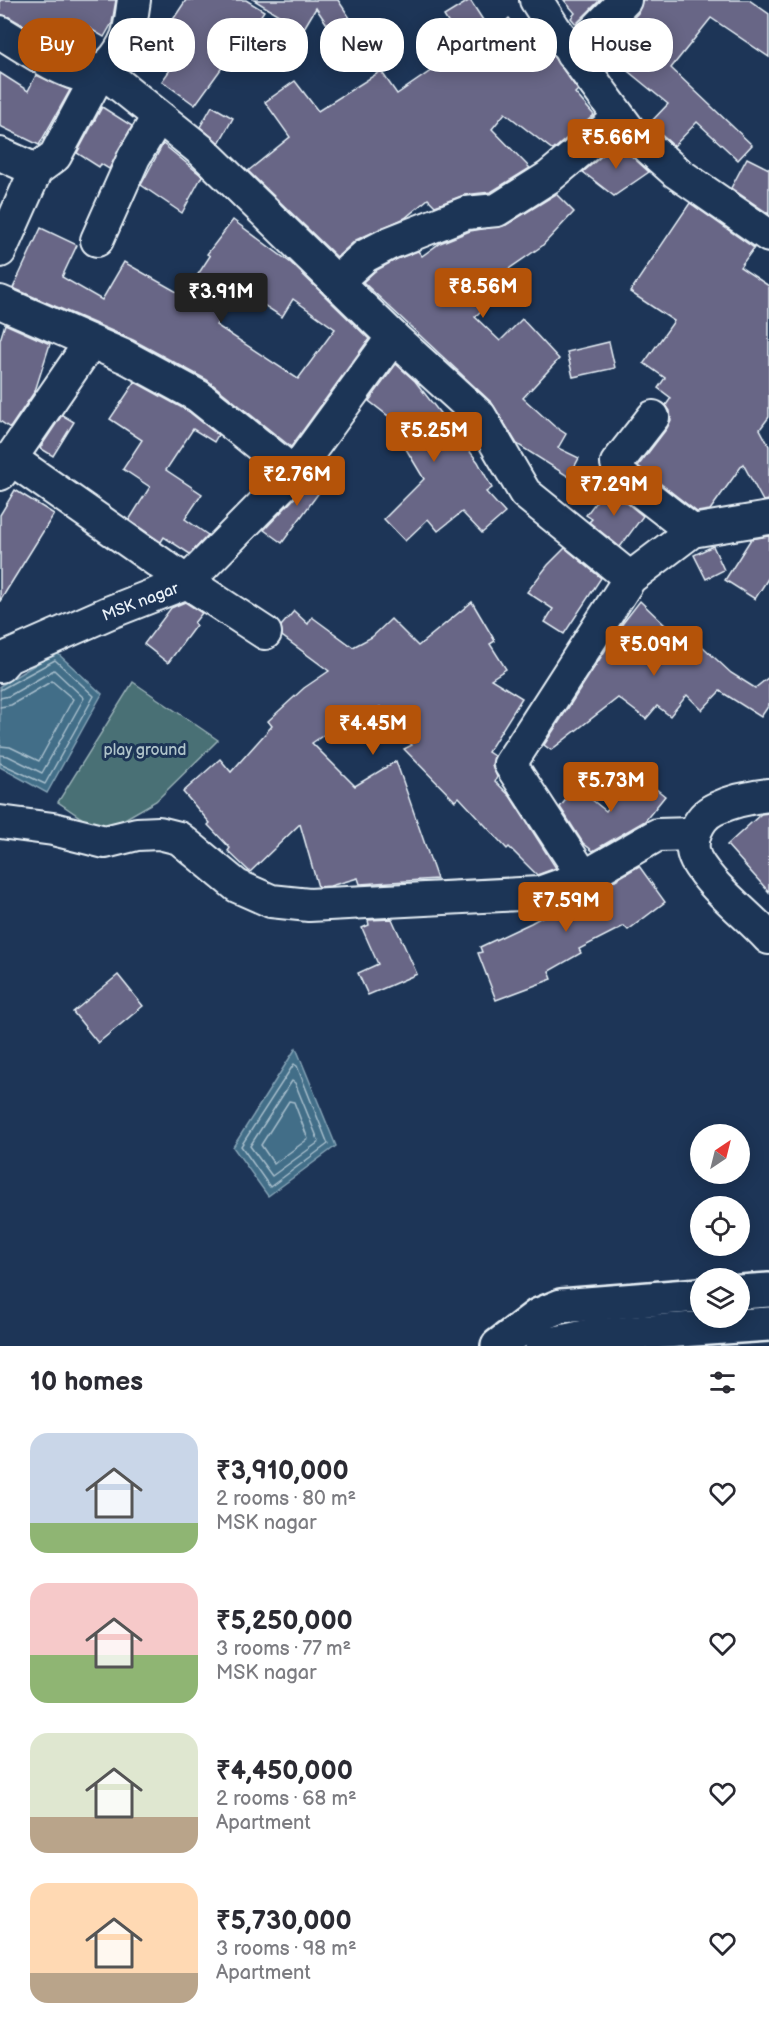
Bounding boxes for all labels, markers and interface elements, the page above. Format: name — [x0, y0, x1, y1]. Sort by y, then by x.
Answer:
chip: Buy — [18, 18, 96, 72]
chip: Rent — [108, 18, 195, 72]
chip: Filters — [207, 18, 308, 72]
chip: New — [320, 18, 404, 72]
chip: Apartment — [416, 18, 557, 72]
chip: House — [569, 18, 673, 72]
pin: ₹5.66M — [567, 119, 665, 170]
text: ₹5.66M — [582, 126, 650, 150]
pin: ₹8.56M — [434, 268, 532, 319]
pin: ₹3.91M — [172, 273, 270, 324]
text: ₹8.56M — [449, 275, 517, 299]
text: ₹3.91M — [189, 280, 253, 304]
pin: ₹5.25M — [385, 412, 483, 463]
text: ₹5.25M — [400, 419, 468, 443]
pin: ₹2.76M — [248, 456, 346, 507]
text: ₹2.76M — [263, 463, 331, 487]
pin: ₹7.29M — [565, 466, 663, 517]
text: ₹7.29M — [580, 473, 648, 497]
street label: MSK nagar — [100, 579, 182, 626]
pin: ₹5.09M — [605, 626, 703, 677]
text: ₹5.09M — [620, 633, 688, 657]
pin: ₹4.45M — [324, 705, 422, 756]
text: ₹4.45M — [339, 712, 407, 736]
park label: play ground — [103, 741, 187, 760]
pin: ₹5.73M — [562, 762, 660, 813]
text: ₹5.73M — [577, 769, 645, 793]
pin: ₹7.59M — [517, 882, 615, 933]
text: ₹7.59M — [532, 889, 600, 913]
north arrow — [690, 1124, 750, 1184]
map controls — [690, 1124, 750, 1328]
button: locate — [690, 1196, 750, 1256]
button: layers — [690, 1268, 750, 1328]
icon: filters — [706, 1366, 739, 1399]
text: 10 homes — [30, 1367, 143, 1398]
text: ₹3,910,000 — [216, 1456, 349, 1487]
icon: home — [78, 1457, 150, 1529]
icon: heart — [706, 1477, 739, 1510]
text: 2 rooms · 80 m² — [216, 1487, 356, 1511]
text: MSK nagar — [216, 1511, 316, 1535]
text: ₹5,250,000 — [216, 1606, 353, 1637]
icon: home — [78, 1607, 150, 1679]
icon: heart — [706, 1627, 739, 1660]
text: 3 rooms · 77 m² — [216, 1637, 351, 1661]
text: MSK nagar — [216, 1661, 316, 1685]
text: ₹4,450,000 — [216, 1756, 353, 1787]
icon: home — [78, 1757, 150, 1829]
icon: heart — [706, 1777, 739, 1810]
text: 2 rooms · 68 m² — [216, 1787, 357, 1811]
text: Apartment — [216, 1811, 311, 1835]
text: ₹5,730,000 — [216, 1906, 352, 1937]
icon: home — [78, 1907, 150, 1979]
icon: heart — [706, 1927, 739, 1960]
text: 3 rooms · 98 m² — [216, 1937, 357, 1961]
text: Apartment — [216, 1961, 311, 1985]

